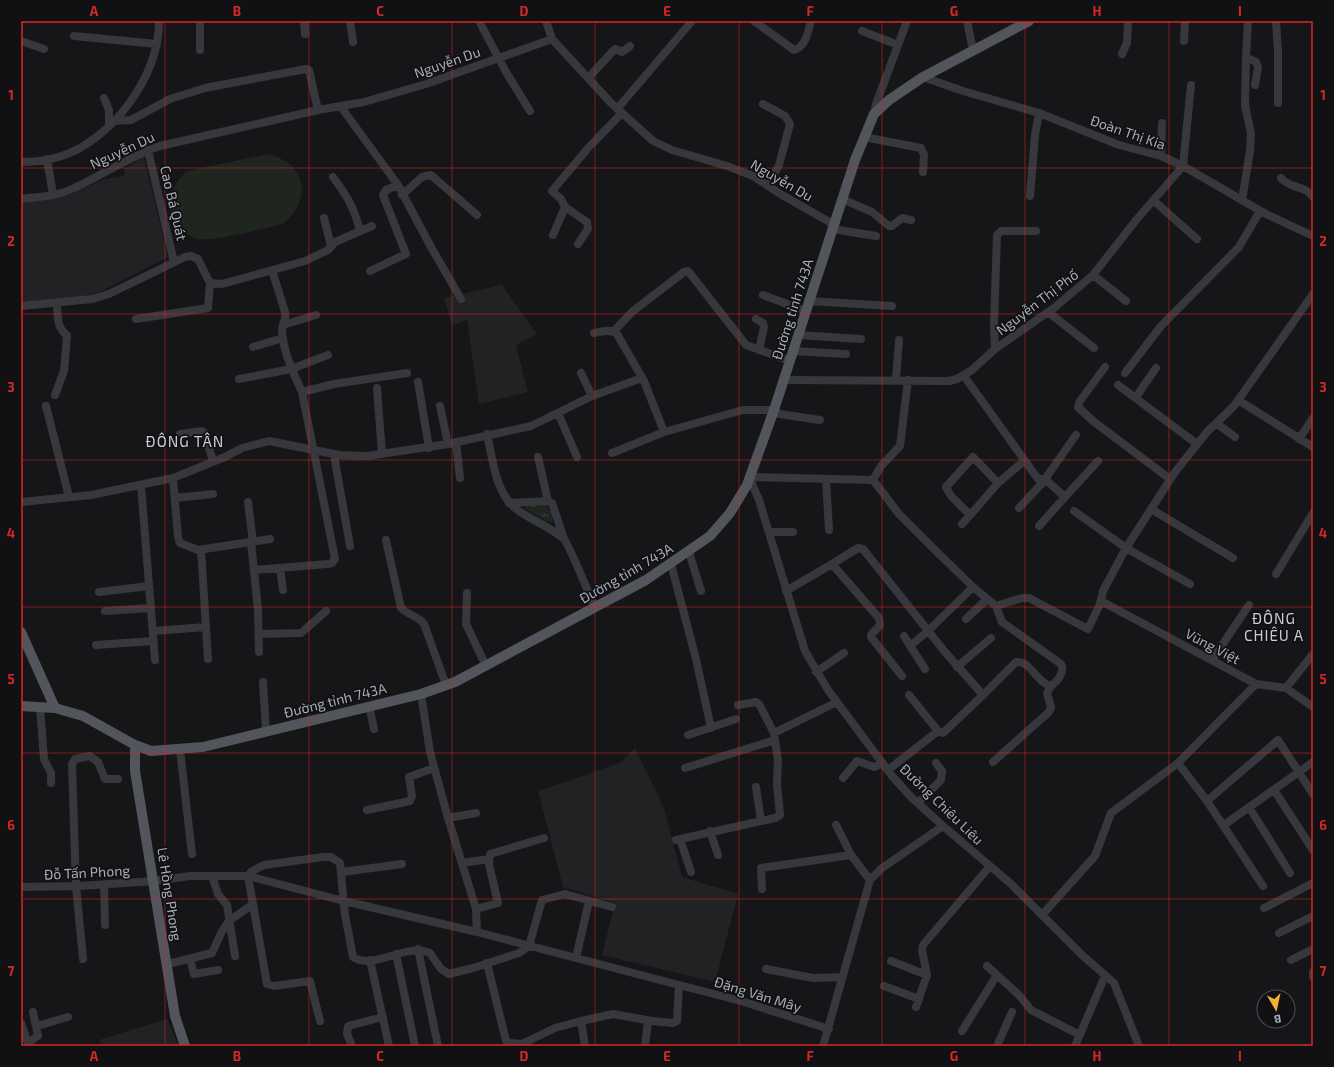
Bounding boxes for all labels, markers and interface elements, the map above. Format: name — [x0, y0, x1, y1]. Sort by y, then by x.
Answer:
text: A — [90, 3, 99, 19]
text: B — [233, 3, 241, 19]
text: C — [376, 3, 384, 19]
text: D — [520, 3, 529, 19]
text: E — [663, 3, 671, 19]
text: F — [806, 3, 814, 19]
text: G — [950, 3, 958, 19]
text: H — [1093, 3, 1102, 19]
text: I — [1238, 3, 1242, 19]
street label: Nguyễn Du — [412, 43, 482, 81]
text: 1 — [8, 87, 14, 103]
text: 1 — [1320, 87, 1326, 103]
street label: Đoàn Thị Kia — [1088, 111, 1168, 153]
street label: Nguyễn Du — [87, 128, 157, 172]
street label: Nguyễn Du — [748, 155, 816, 205]
street label: Cao Bá Quát — [157, 164, 191, 242]
text: 2 — [7, 233, 15, 249]
text: 2 — [1319, 233, 1327, 249]
street label: Đường tỉnh 743A — [768, 256, 816, 362]
street label: Nguyễn Thị Phố — [992, 266, 1082, 338]
text: 3 — [7, 379, 15, 395]
text: 3 — [1319, 379, 1327, 395]
district label: ĐÔNG TÂN — [146, 432, 224, 450]
text: 4 — [7, 525, 15, 541]
text: 4 — [1319, 525, 1327, 541]
street label: Đường tỉnh 743A — [576, 539, 676, 607]
district label: ĐÔNG CHIÊU A — [1244, 609, 1304, 644]
street label: Vũng Việt — [1183, 624, 1243, 668]
text: 5 — [7, 671, 15, 687]
text: 5 — [1319, 671, 1327, 687]
street label: Đường tỉnh 743A — [282, 679, 388, 721]
street label: Đường Chiêu Liêu — [897, 760, 987, 848]
text: 6 — [7, 817, 15, 833]
text: 6 — [1319, 817, 1327, 833]
street label: Lê Hồng Phong — [154, 846, 186, 942]
street label: Đỗ Tấn Phong — [44, 861, 131, 883]
text: 7 — [8, 963, 15, 979]
text: 7 — [1320, 963, 1327, 979]
street label: Đặng Văn Mây — [712, 973, 804, 1015]
north arrow — [1256, 989, 1296, 1029]
text: B — [1273, 1012, 1282, 1026]
text: A — [90, 1048, 99, 1064]
text: B — [233, 1048, 241, 1064]
text: C — [376, 1048, 384, 1064]
text: D — [520, 1048, 529, 1064]
text: E — [663, 1048, 671, 1064]
text: F — [806, 1048, 814, 1064]
text: G — [950, 1048, 958, 1064]
text: H — [1093, 1048, 1102, 1064]
text: I — [1238, 1048, 1242, 1064]

